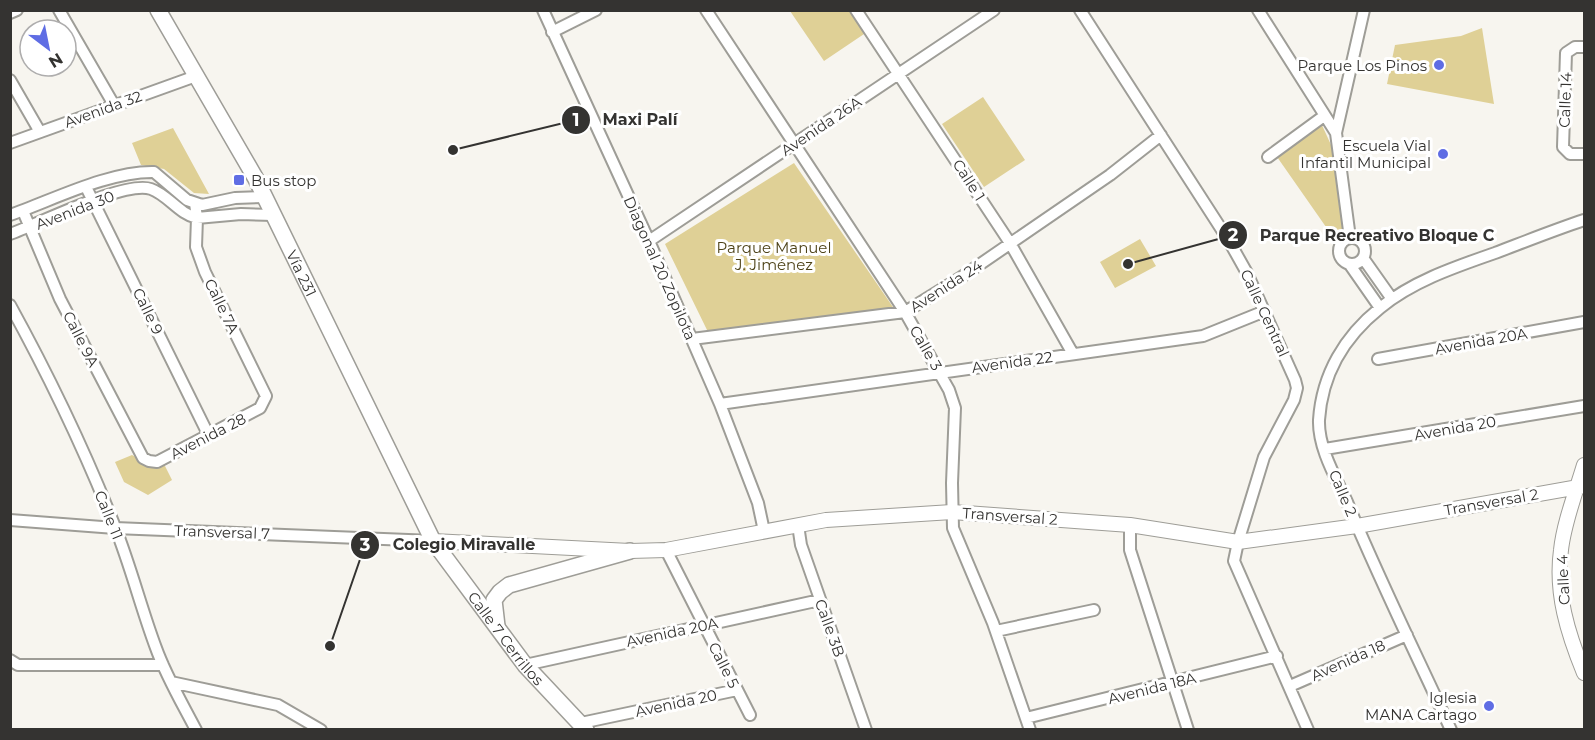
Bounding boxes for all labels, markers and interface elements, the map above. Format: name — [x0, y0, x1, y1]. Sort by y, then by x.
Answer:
north arrow — [18, 18, 78, 78]
text: N — [45, 49, 66, 72]
place label: Parque Los Pinos — [1297, 56, 1427, 75]
marker: Parque Los Pinos — [1432, 58, 1446, 72]
street label: Calle 14 — [1555, 72, 1575, 128]
street label: Avenida 32 — [62, 86, 144, 132]
street label: Avenida 26A — [777, 92, 865, 160]
callout: Maxi Palí — [561, 103, 690, 137]
text: 1 — [572, 109, 580, 131]
text: Maxi Palí — [603, 110, 679, 129]
place label: Escuela Vial Infantil Municipal — [1300, 136, 1431, 172]
marker: Escuela Vial Infantil Municipal — [1436, 147, 1450, 161]
street label: Calle 1 — [949, 156, 989, 204]
place label: Bus stop — [251, 171, 316, 190]
marker: Bus stop — [232, 173, 246, 187]
street label: Avenida 30 — [33, 186, 117, 234]
street label: Diagonal 20 Zopilota — [620, 193, 700, 343]
callout: Parque Recreativo Bloque C — [1218, 218, 1506, 252]
text: 2 — [1228, 224, 1239, 246]
text: Parque Recreativo Bloque C — [1260, 226, 1495, 245]
park label: Parque Manuel J. Jiménez — [717, 238, 831, 274]
street label: Vía 231 — [283, 247, 321, 299]
street label: Avenida 24 — [906, 256, 986, 316]
street label: Calle Central — [1236, 266, 1294, 360]
street label: Calle 7A — [201, 275, 244, 337]
street label: Calle 9 — [129, 285, 167, 337]
street label: Calle 9A — [59, 308, 103, 370]
street label: Calle 3 — [906, 322, 946, 374]
street label: Avenida 20A — [1433, 323, 1529, 358]
street label: Avenida 22 — [970, 347, 1054, 377]
street label: Avenida 28 — [167, 409, 249, 463]
street label: Avenida 20 — [1413, 411, 1498, 445]
street label: Calle 2 — [1325, 467, 1361, 519]
street label: Transversal 2 — [1442, 484, 1540, 520]
street label: Calle 11 — [91, 488, 127, 542]
street label: Transversal 2 — [962, 503, 1058, 529]
street label: Transversal 7 — [174, 521, 270, 543]
callout: Colegio Miravalle — [350, 528, 547, 562]
text: 3 — [359, 534, 371, 556]
text: Colegio Miravalle — [393, 535, 535, 554]
street label: Calle 4 — [1552, 554, 1574, 606]
street label: Calle 7 Cerrillos — [464, 588, 548, 689]
street label: Calle 3B — [811, 596, 849, 660]
street label: Avenida 20A — [624, 613, 720, 651]
street label: Avenida 18 — [1308, 635, 1388, 685]
street label: Calle 5 — [704, 639, 744, 691]
street label: Avenida 18A — [1106, 668, 1198, 708]
street label: Avenida 20 — [633, 685, 719, 721]
place label: Iglesia MANA Cartago — [1365, 688, 1477, 724]
marker: Iglesia MANA Cartago — [1482, 699, 1496, 713]

